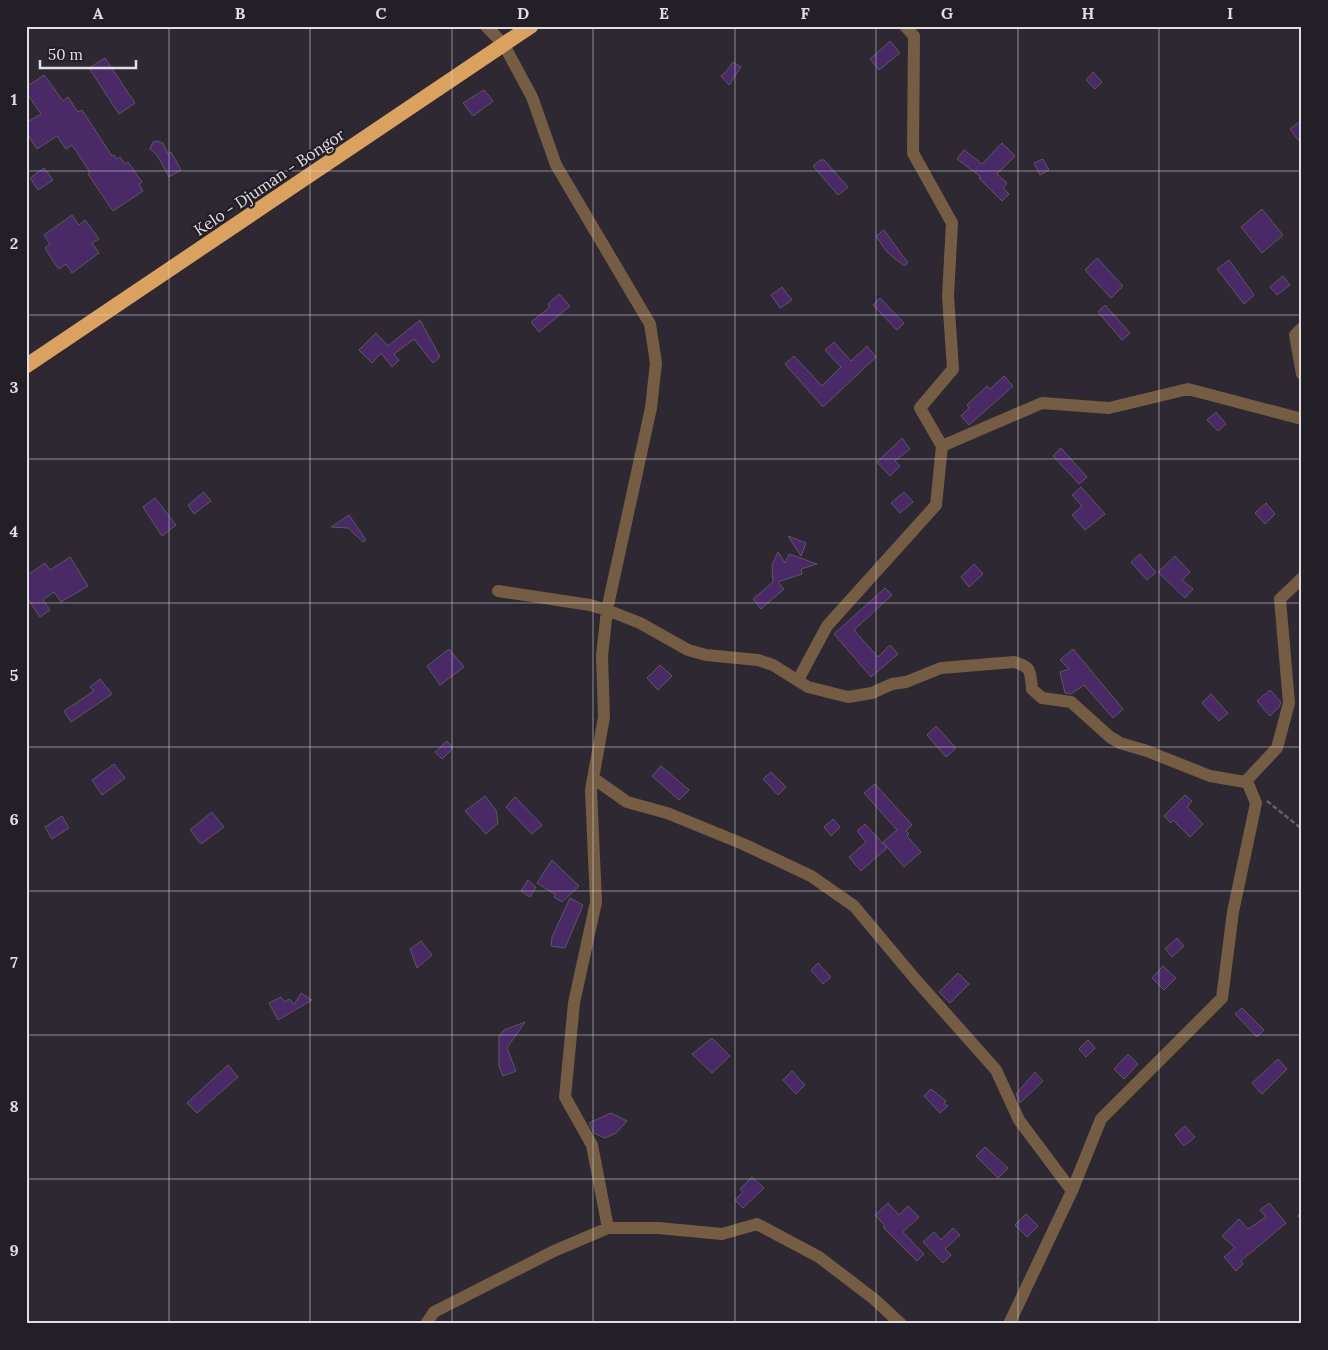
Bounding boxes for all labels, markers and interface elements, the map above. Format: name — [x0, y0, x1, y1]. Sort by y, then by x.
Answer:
text: A — [93, 3, 104, 23]
text: B — [235, 3, 246, 23]
text: C — [375, 3, 387, 23]
text: D — [517, 3, 529, 23]
text: E — [659, 3, 669, 23]
text: F — [800, 3, 810, 23]
text: G — [941, 3, 953, 23]
text: H — [1082, 3, 1095, 23]
text: I — [1227, 3, 1233, 23]
scale bar — [40, 38, 136, 70]
text: 50 m — [48, 45, 83, 64]
text: 1 — [11, 89, 17, 109]
street label: Kelo - Djuman - Bongor — [190, 124, 348, 240]
text: 2 — [10, 233, 18, 253]
text: 3 — [10, 377, 19, 397]
text: 4 — [10, 521, 19, 541]
text: 5 — [10, 665, 19, 685]
text: 6 — [9, 809, 19, 829]
text: 7 — [10, 952, 18, 972]
text: 8 — [9, 1096, 19, 1116]
text: 9 — [9, 1240, 19, 1260]

